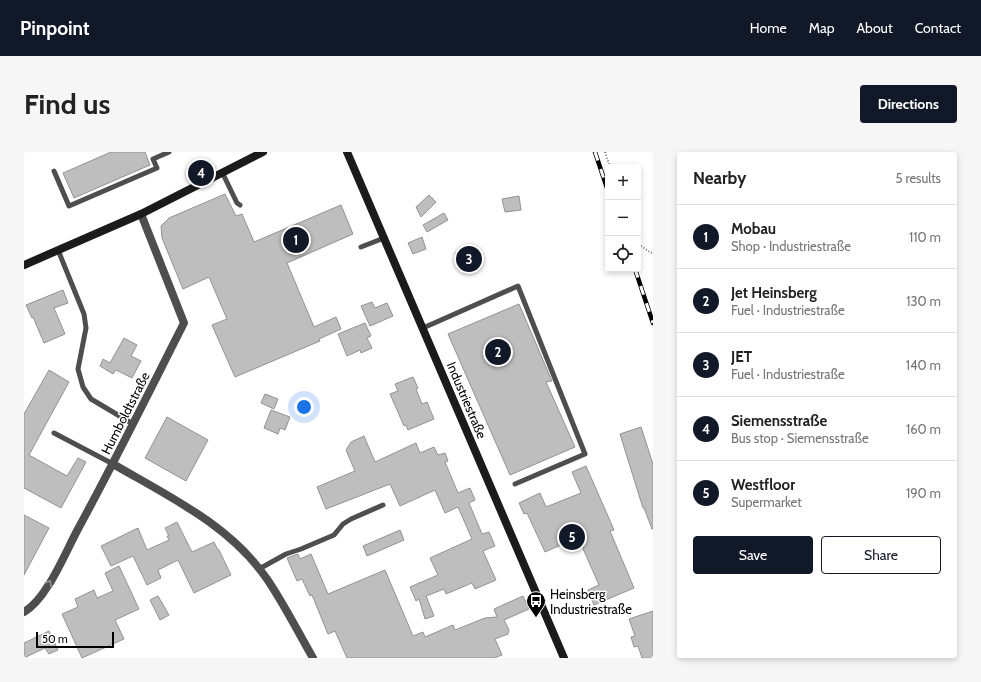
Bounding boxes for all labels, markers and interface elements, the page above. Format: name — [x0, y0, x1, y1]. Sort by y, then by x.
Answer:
text: Pinpoint — [20, 17, 89, 40]
text: Home — [750, 19, 787, 37]
text: Map — [809, 19, 834, 37]
text: About — [856, 19, 893, 37]
text: Contact — [915, 19, 961, 37]
button: Directions — [860, 85, 957, 123]
text: Find us — [24, 87, 110, 121]
pin: 4 — [188, 158, 214, 188]
map controls — [605, 164, 641, 272]
button: + — [605, 164, 641, 200]
text: Nearby — [693, 168, 746, 188]
text: 5 results — [895, 170, 941, 186]
button: − — [605, 200, 641, 236]
text: Mobau — [731, 220, 776, 238]
pin: 1 — [283, 225, 309, 255]
text: 1 — [704, 229, 708, 245]
text: 110 m — [909, 229, 941, 245]
button: locate — [605, 236, 641, 272]
text: Shop · Industriestraße — [731, 238, 851, 254]
pin: 3 — [456, 244, 482, 274]
text: Jet Heinsberg — [731, 284, 817, 302]
text: 2 — [703, 293, 709, 309]
text: 130 m — [906, 293, 941, 309]
text: Fuel · Industriestraße — [731, 302, 845, 318]
pin: 2 — [485, 337, 511, 367]
text: JET — [731, 348, 752, 366]
text: 3 — [702, 357, 710, 373]
text: 140 m — [906, 357, 941, 373]
street label: Industriestraße — [444, 359, 490, 441]
text: Fuel · Industriestraße — [731, 366, 845, 382]
street label: Humboldtstraße — [97, 369, 153, 457]
your location — [294, 397, 314, 417]
text: Siemensstraße — [731, 412, 827, 430]
text: 4 — [702, 421, 710, 437]
text: 160 m — [906, 421, 941, 437]
text: Bus stop · Siemensstraße — [731, 430, 869, 446]
text: Westfloor — [731, 476, 795, 494]
text: 5 — [703, 485, 709, 501]
text: 190 m — [906, 485, 941, 501]
text: Supermarket — [731, 494, 802, 510]
pin: 5 — [559, 522, 585, 552]
button: Save — [693, 536, 813, 574]
button: Share — [821, 536, 941, 574]
one-way arrow — [44, 580, 51, 587]
place label: Heinsberg Industriestraße — [550, 586, 632, 617]
bus stop icon: Heinsberg Industriestraße — [525, 590, 547, 618]
scale bar — [36, 630, 114, 649]
text: 50 m — [42, 632, 68, 646]

